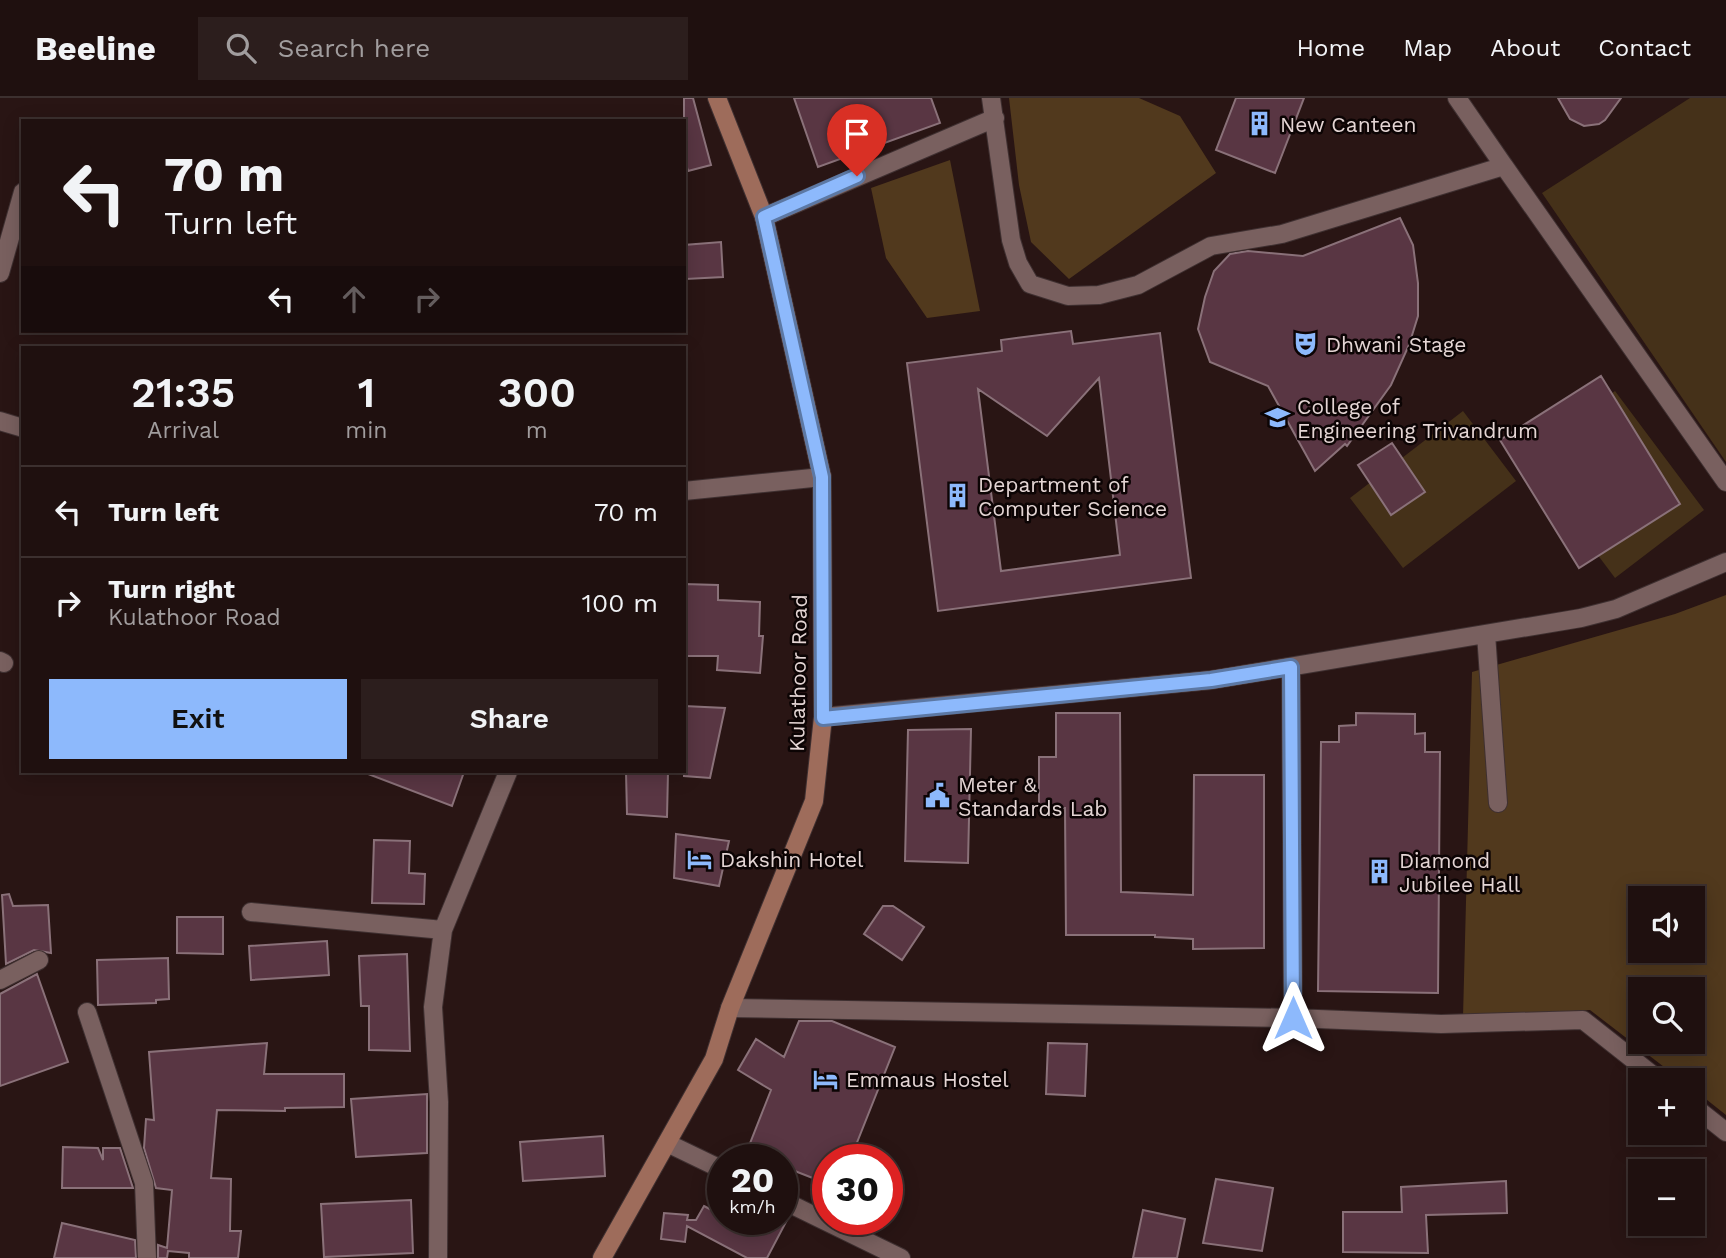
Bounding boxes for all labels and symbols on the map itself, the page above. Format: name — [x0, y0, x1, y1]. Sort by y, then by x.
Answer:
pin — [827, 104, 887, 176]
building icon: New Canteen — [1246, 110, 1274, 138]
place label: New Canteen — [1280, 112, 1417, 137]
theatre icon: Dhwani Stage — [1292, 330, 1320, 358]
place label: Dhwani Stage — [1326, 332, 1466, 357]
place label: College of Engineering Trivandrum — [1297, 394, 1538, 443]
school or university icon: College of Engineering Trivandrum — [1263, 404, 1291, 432]
place label: Department of Computer Science — [978, 472, 1167, 521]
building icon: Department of Computer Science — [944, 482, 972, 510]
street label: Kulathoor Road — [784, 594, 812, 752]
place label: Meter & Standards Lab — [958, 772, 1107, 821]
public building icon: Meter & Standards Lab — [924, 782, 952, 810]
hotel icon: Dakshin Hotel — [686, 845, 714, 873]
place label: Dakshin Hotel — [720, 847, 864, 872]
place label: Diamond Jubilee Hall — [1399, 848, 1521, 897]
building icon: Diamond Jubilee Hall — [1365, 858, 1393, 886]
position arrow — [1256, 981, 1330, 1055]
hotel icon: Emmaus Hostel — [812, 1065, 840, 1093]
place label: Emmaus Hostel — [846, 1067, 1009, 1092]
speed limit sign: 30 — [812, 1144, 903, 1235]

